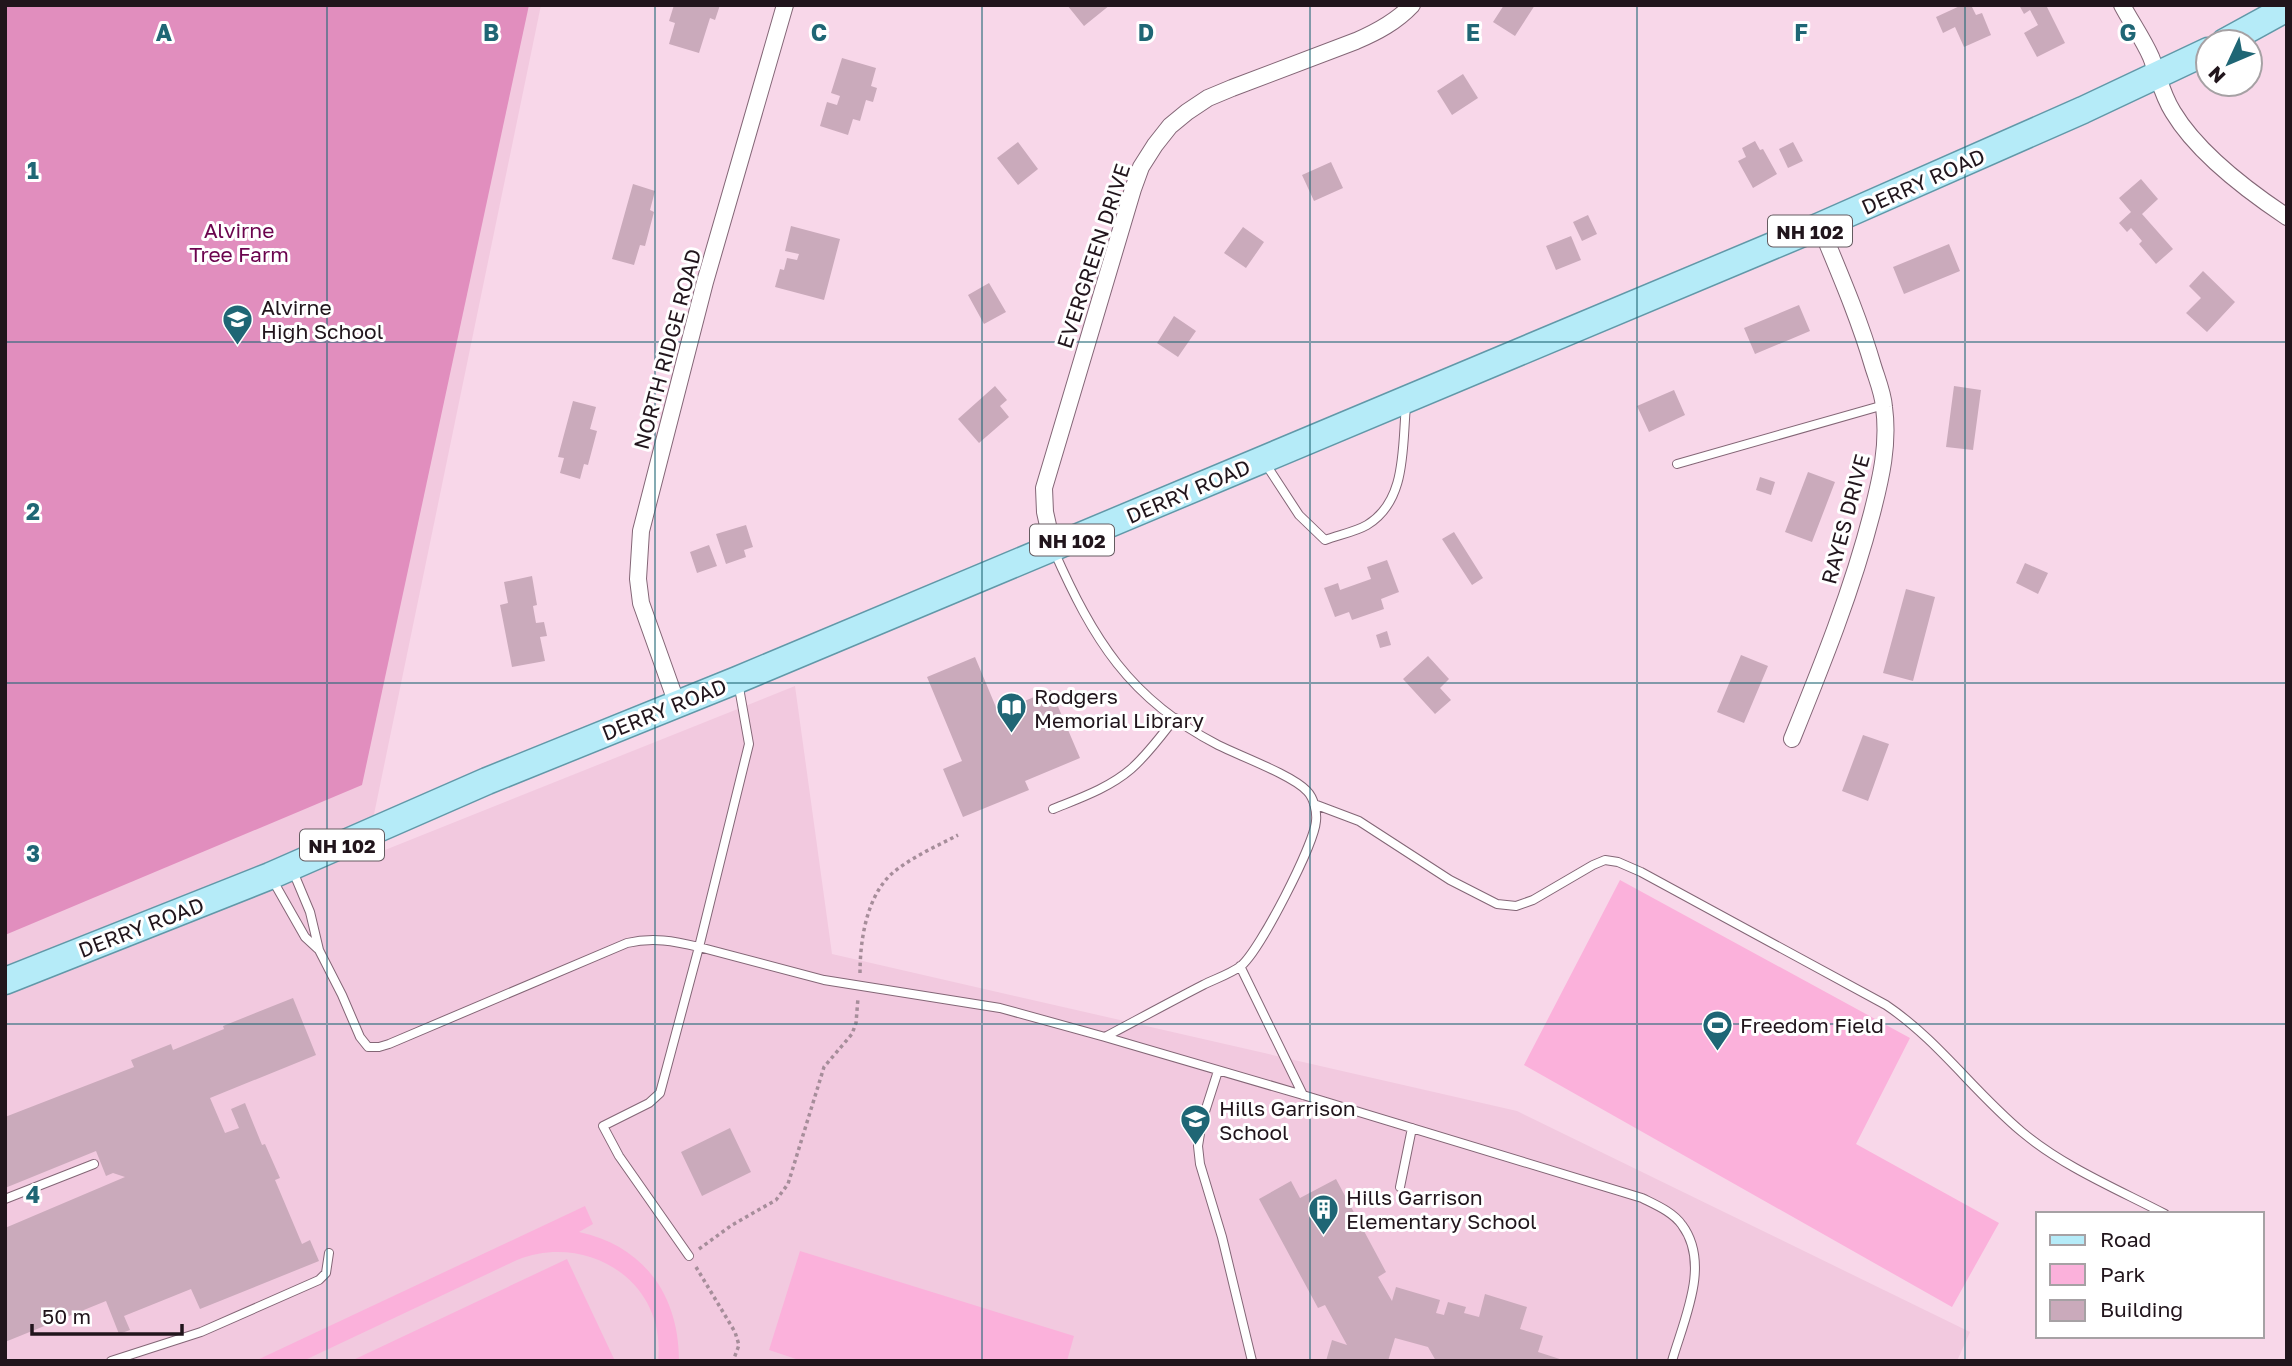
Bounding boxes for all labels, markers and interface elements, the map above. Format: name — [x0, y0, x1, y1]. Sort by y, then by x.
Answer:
text: A — [156, 18, 173, 46]
text: B — [483, 18, 499, 46]
text: C — [811, 18, 827, 46]
text: D — [1138, 18, 1154, 46]
text: E — [1466, 18, 1480, 46]
text: F — [1794, 18, 1808, 46]
text: G — [2120, 18, 2136, 46]
north arrow — [2194, 28, 2264, 98]
text: N — [2203, 62, 2230, 88]
street label: DERRY ROAD — [1857, 142, 1989, 220]
text: 1 — [27, 156, 39, 184]
street label: EVERGREEN DRIVE — [1051, 160, 1135, 352]
road number: NH 102 — [1768, 216, 1852, 246]
park label: Alvirne Tree Farm — [189, 217, 289, 267]
street label: NORTH RIDGE ROAD — [628, 246, 706, 452]
place label: Alvirne High School — [261, 294, 383, 344]
school or university icon: Alvirne High School — [221, 302, 255, 346]
street label: RAYES DRIVE — [1815, 451, 1875, 587]
street label: DERRY ROAD — [1122, 453, 1254, 529]
text: 2 — [26, 497, 40, 525]
road number: NH 102 — [1030, 524, 1114, 555]
street label: DERRY ROAD — [598, 672, 730, 746]
place label: Rodgers Memorial Library — [1034, 683, 1204, 733]
library icon: Rodgers Memorial Library — [994, 691, 1028, 735]
road number: NH 102 — [300, 830, 384, 860]
text: 3 — [26, 839, 40, 867]
street label: DERRY ROAD — [75, 891, 207, 963]
sports icon: Freedom Field — [1700, 1008, 1734, 1052]
place label: Freedom Field — [1740, 1012, 1884, 1038]
place label: Hills Garrison School — [1219, 1095, 1356, 1145]
school or university icon: Hills Garrison School — [1179, 1103, 1213, 1147]
text: 4 — [26, 1180, 40, 1208]
place label: Hills Garrison Elementary School — [1346, 1184, 1537, 1234]
building icon: Hills Garrison Elementary School — [1306, 1192, 1340, 1236]
legend — [2036, 1212, 2264, 1338]
text: Road — [2100, 1226, 2151, 1252]
text: Park — [2100, 1261, 2146, 1287]
scale bar — [32, 1292, 182, 1336]
text: Building — [2100, 1296, 2183, 1322]
text: 50 m — [42, 1303, 91, 1329]

